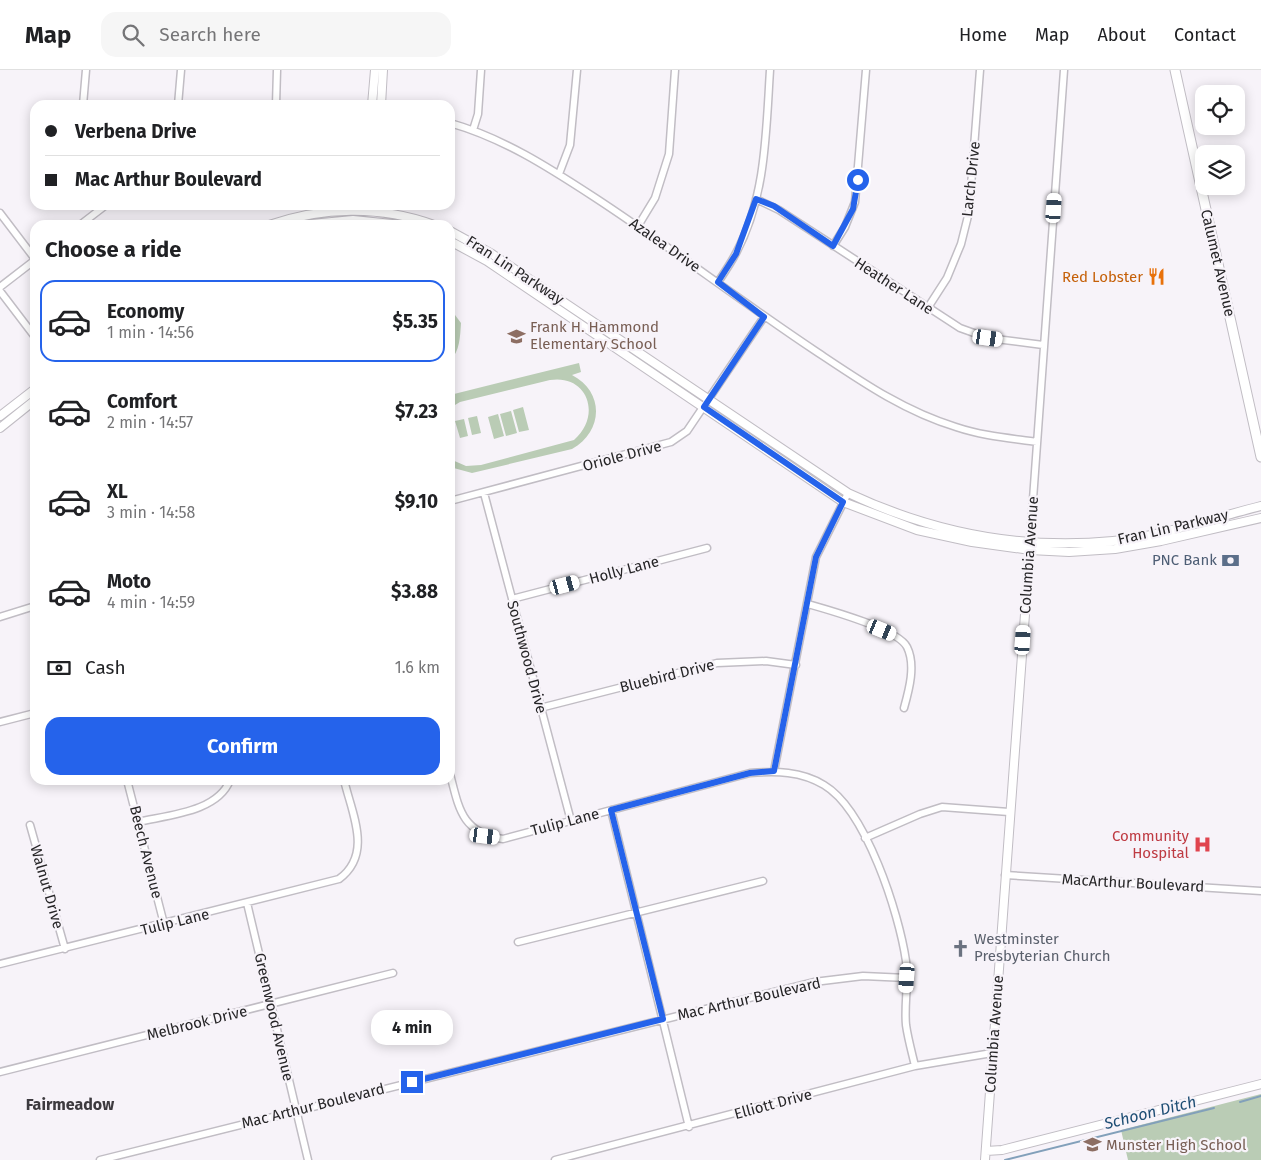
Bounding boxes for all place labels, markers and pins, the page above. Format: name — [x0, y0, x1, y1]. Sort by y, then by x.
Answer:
restaurant icon: Red Lobster — [1147, 267, 1167, 287]
place label: Red Lobster — [1062, 268, 1143, 286]
place label: Frank H. Hammond Elementary School — [530, 318, 659, 353]
school or university icon: Frank H. Hammond Elementary School — [506, 326, 526, 346]
bank icon: PNC Bank — [1221, 550, 1241, 570]
place label: PNC Bank — [1152, 551, 1217, 569]
place label: Community Hospital — [1112, 827, 1190, 862]
hospital icon: Community Hospital — [1193, 835, 1213, 855]
place label: Westminster Presbyterian Church — [974, 930, 1111, 965]
church icon: Westminster Presbyterian Church — [950, 938, 970, 958]
school or university icon: Munster High School — [1082, 1135, 1102, 1155]
place label: Munster High School — [1106, 1136, 1247, 1154]

